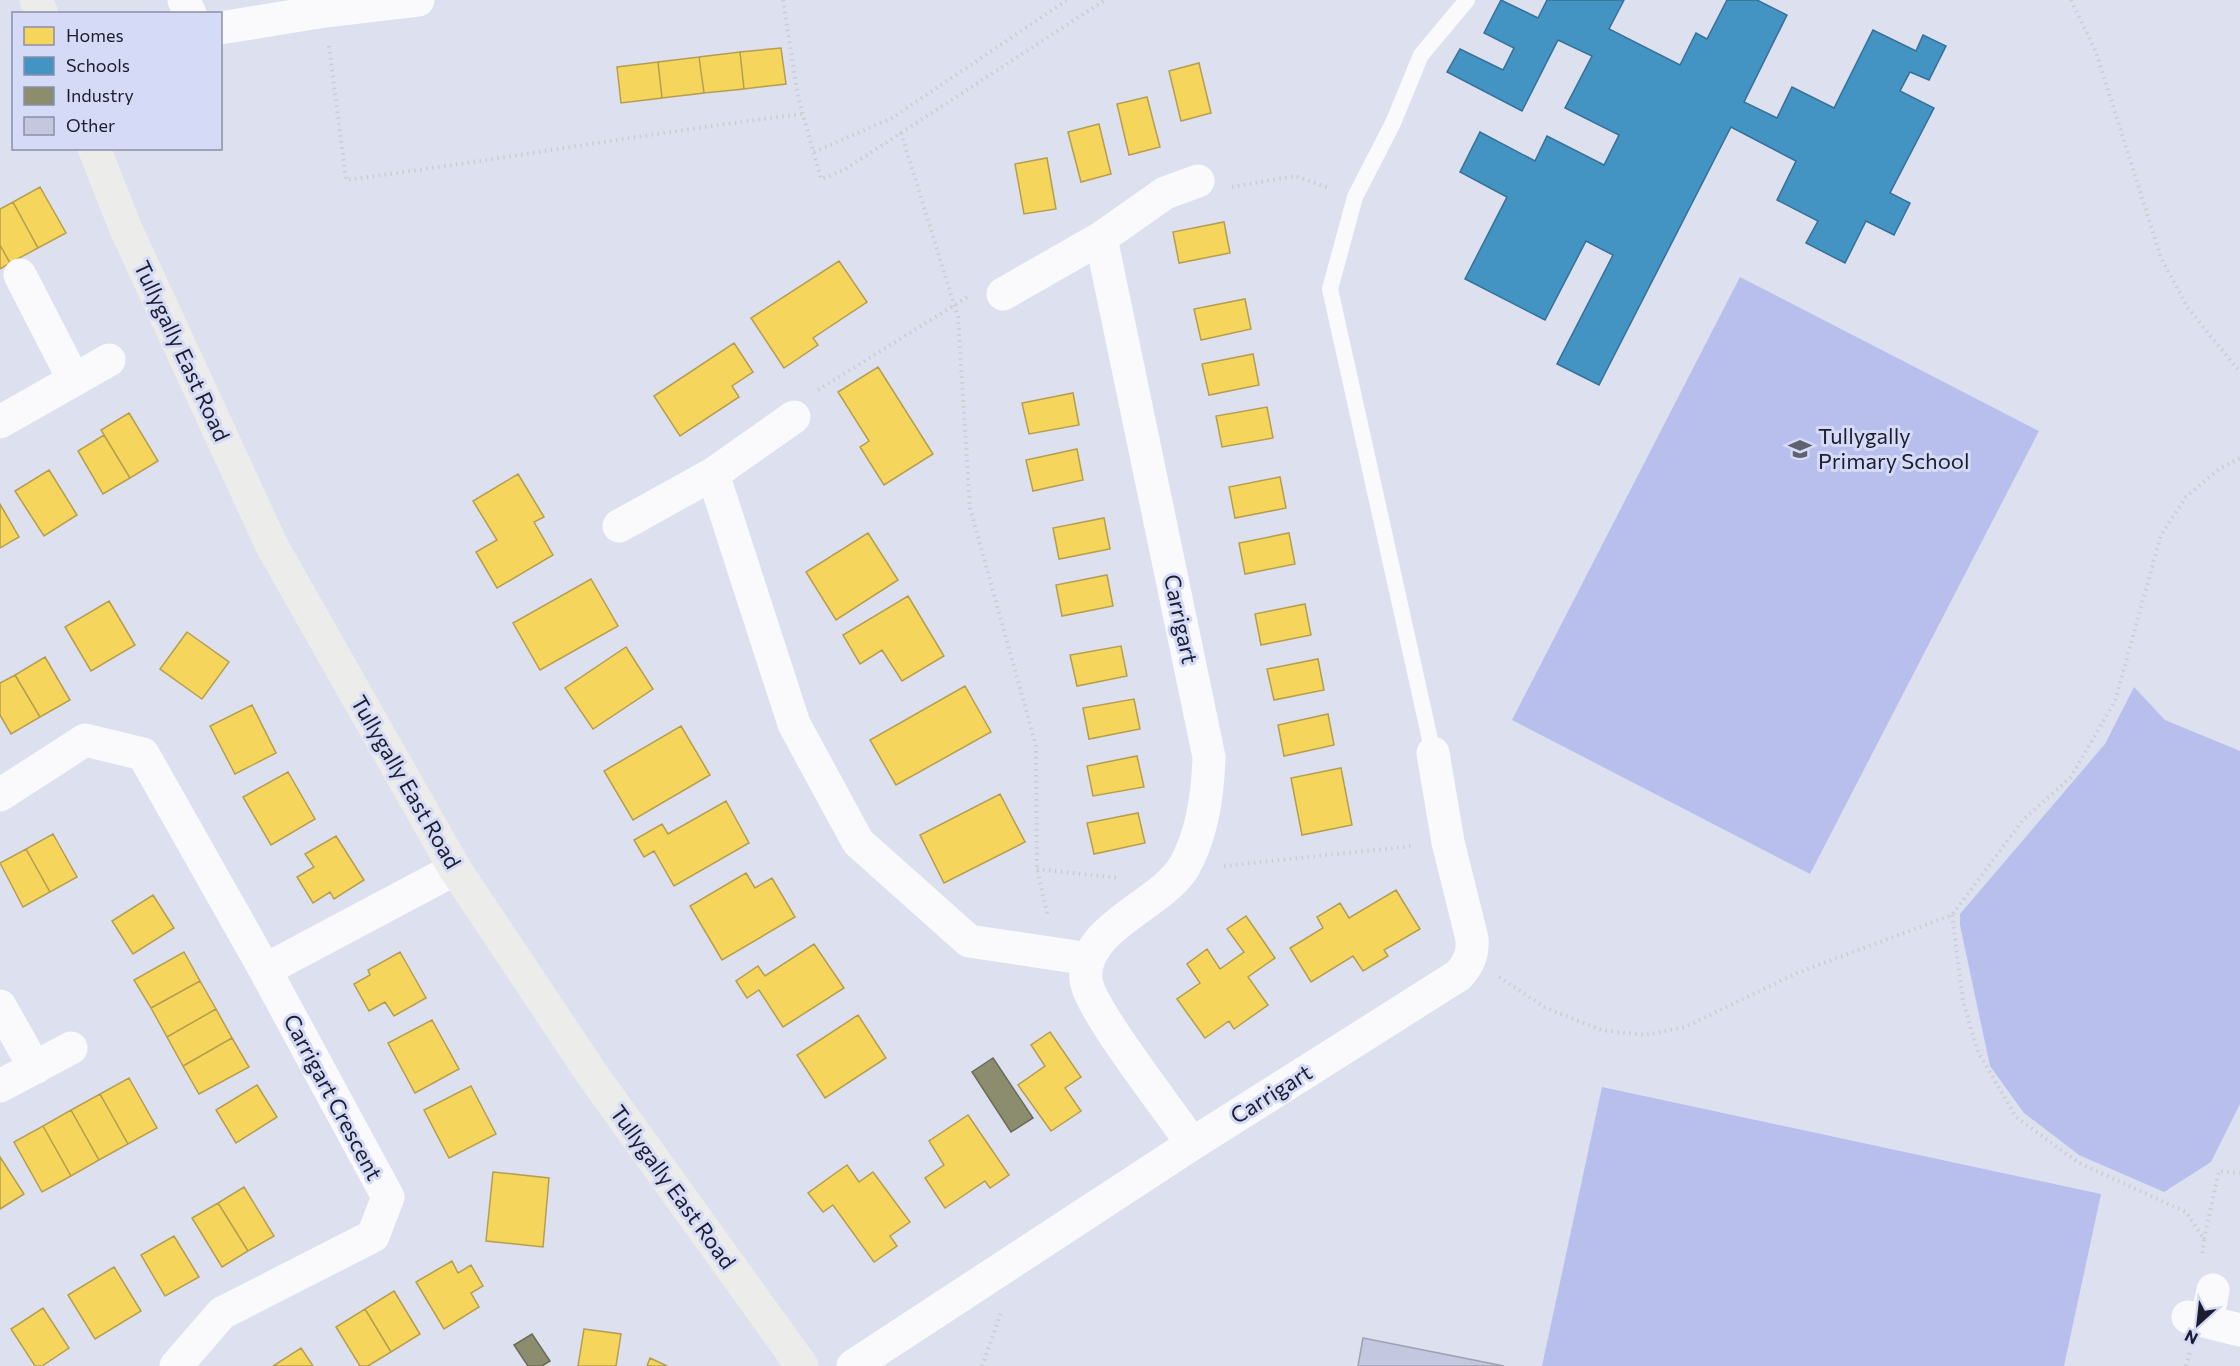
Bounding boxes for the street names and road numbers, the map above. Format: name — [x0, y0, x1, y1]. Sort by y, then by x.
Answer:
street label: Tullygally East Road — [129, 256, 236, 445]
street label: Carrigart — [1159, 572, 1204, 666]
street label: Tullygally East Road — [346, 690, 467, 873]
street label: Carrigart Crescent — [278, 1009, 389, 1184]
street label: Carrigart — [1225, 1058, 1316, 1129]
street label: Tullygally East Road — [605, 1099, 742, 1274]

